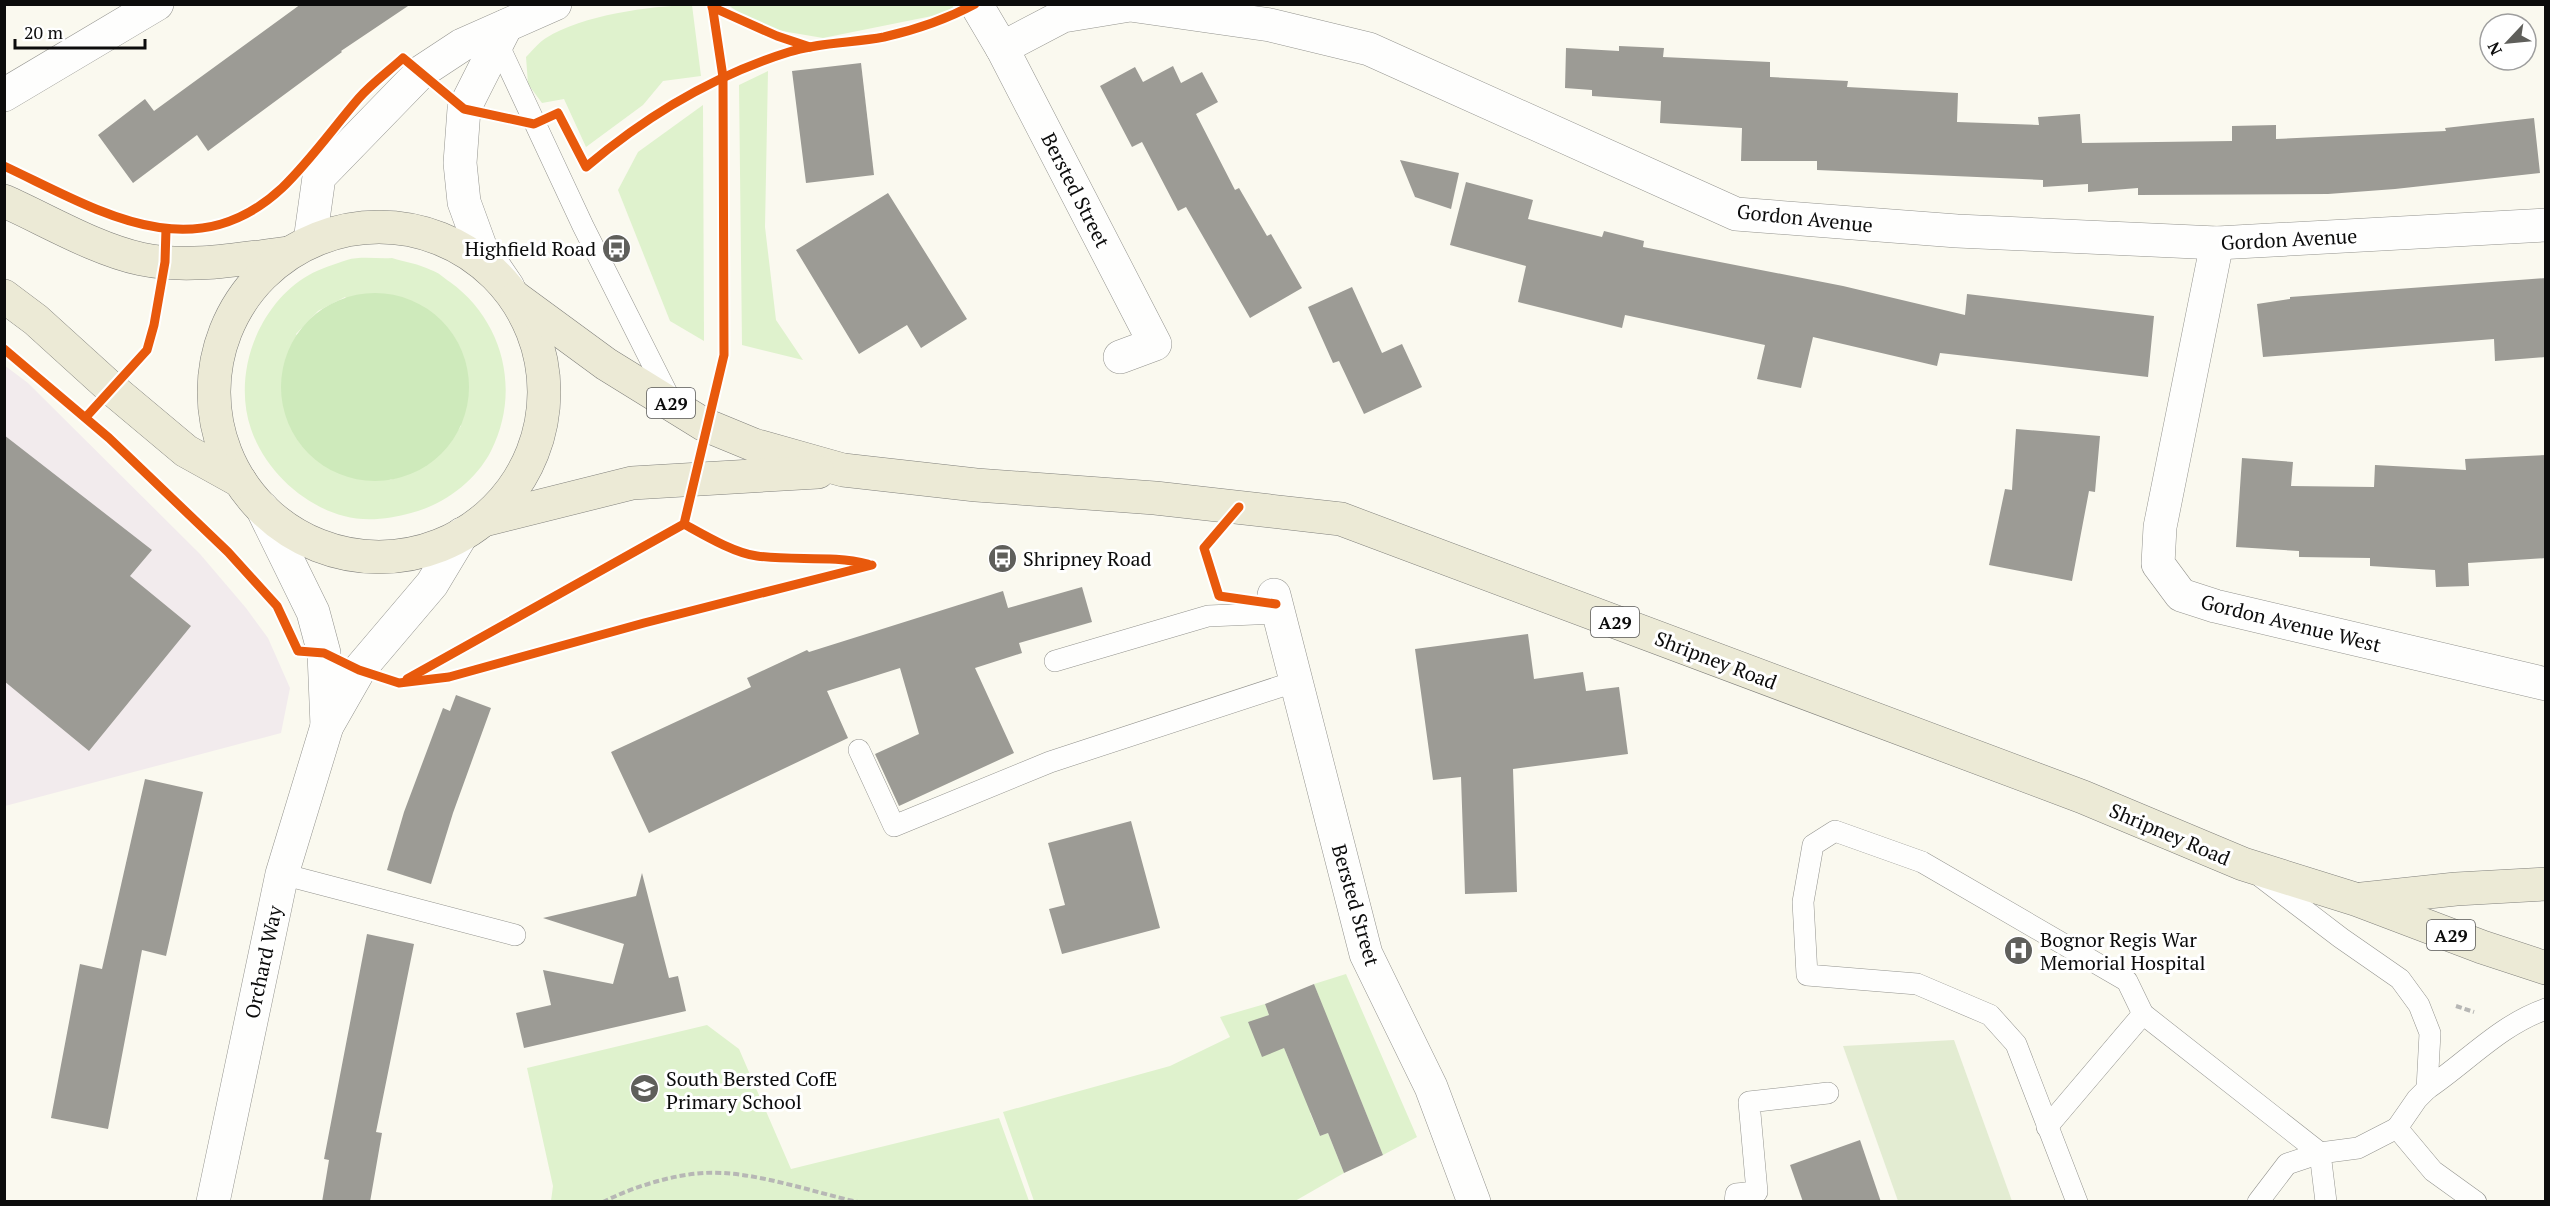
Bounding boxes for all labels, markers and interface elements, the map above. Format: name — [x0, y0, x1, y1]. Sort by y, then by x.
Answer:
scale bar — [15, 12, 146, 50]
north arrow — [2478, 12, 2538, 72]
text: 20 m — [24, 20, 64, 44]
text: N — [2482, 38, 2507, 59]
street label: Bersted Street — [1035, 128, 1117, 253]
street label: Gordon Avenue — [1736, 197, 1874, 239]
street label: Gordon Avenue — [2220, 222, 2358, 256]
bus stop icon: Highfield Road — [601, 232, 633, 264]
place label: Highfield Road — [465, 235, 596, 262]
road number: A29 — [647, 388, 695, 418]
bus stop icon: Shripney Road — [986, 542, 1018, 574]
place label: Shripney Road — [1023, 545, 1152, 572]
street label: Gordon Avenue West — [2198, 588, 2385, 659]
road number: A29 — [1591, 607, 1639, 637]
street label: Shripney Road — [1651, 624, 1781, 696]
street label: Shripney Road — [2106, 796, 2234, 872]
street label: Bersted Street — [1326, 841, 1386, 970]
street label: Orchard Way — [238, 902, 288, 1021]
road number: A29 — [2427, 920, 2475, 950]
place label: Bognor Regis War Memorial Hospital — [2040, 926, 2206, 976]
hospital icon: Bognor Regis War Memorial Hospital — [2003, 934, 2035, 966]
place label: South Bersted CofE Primary School — [666, 1065, 837, 1115]
school or university icon: South Bersted CofE Primary School — [629, 1073, 661, 1105]

